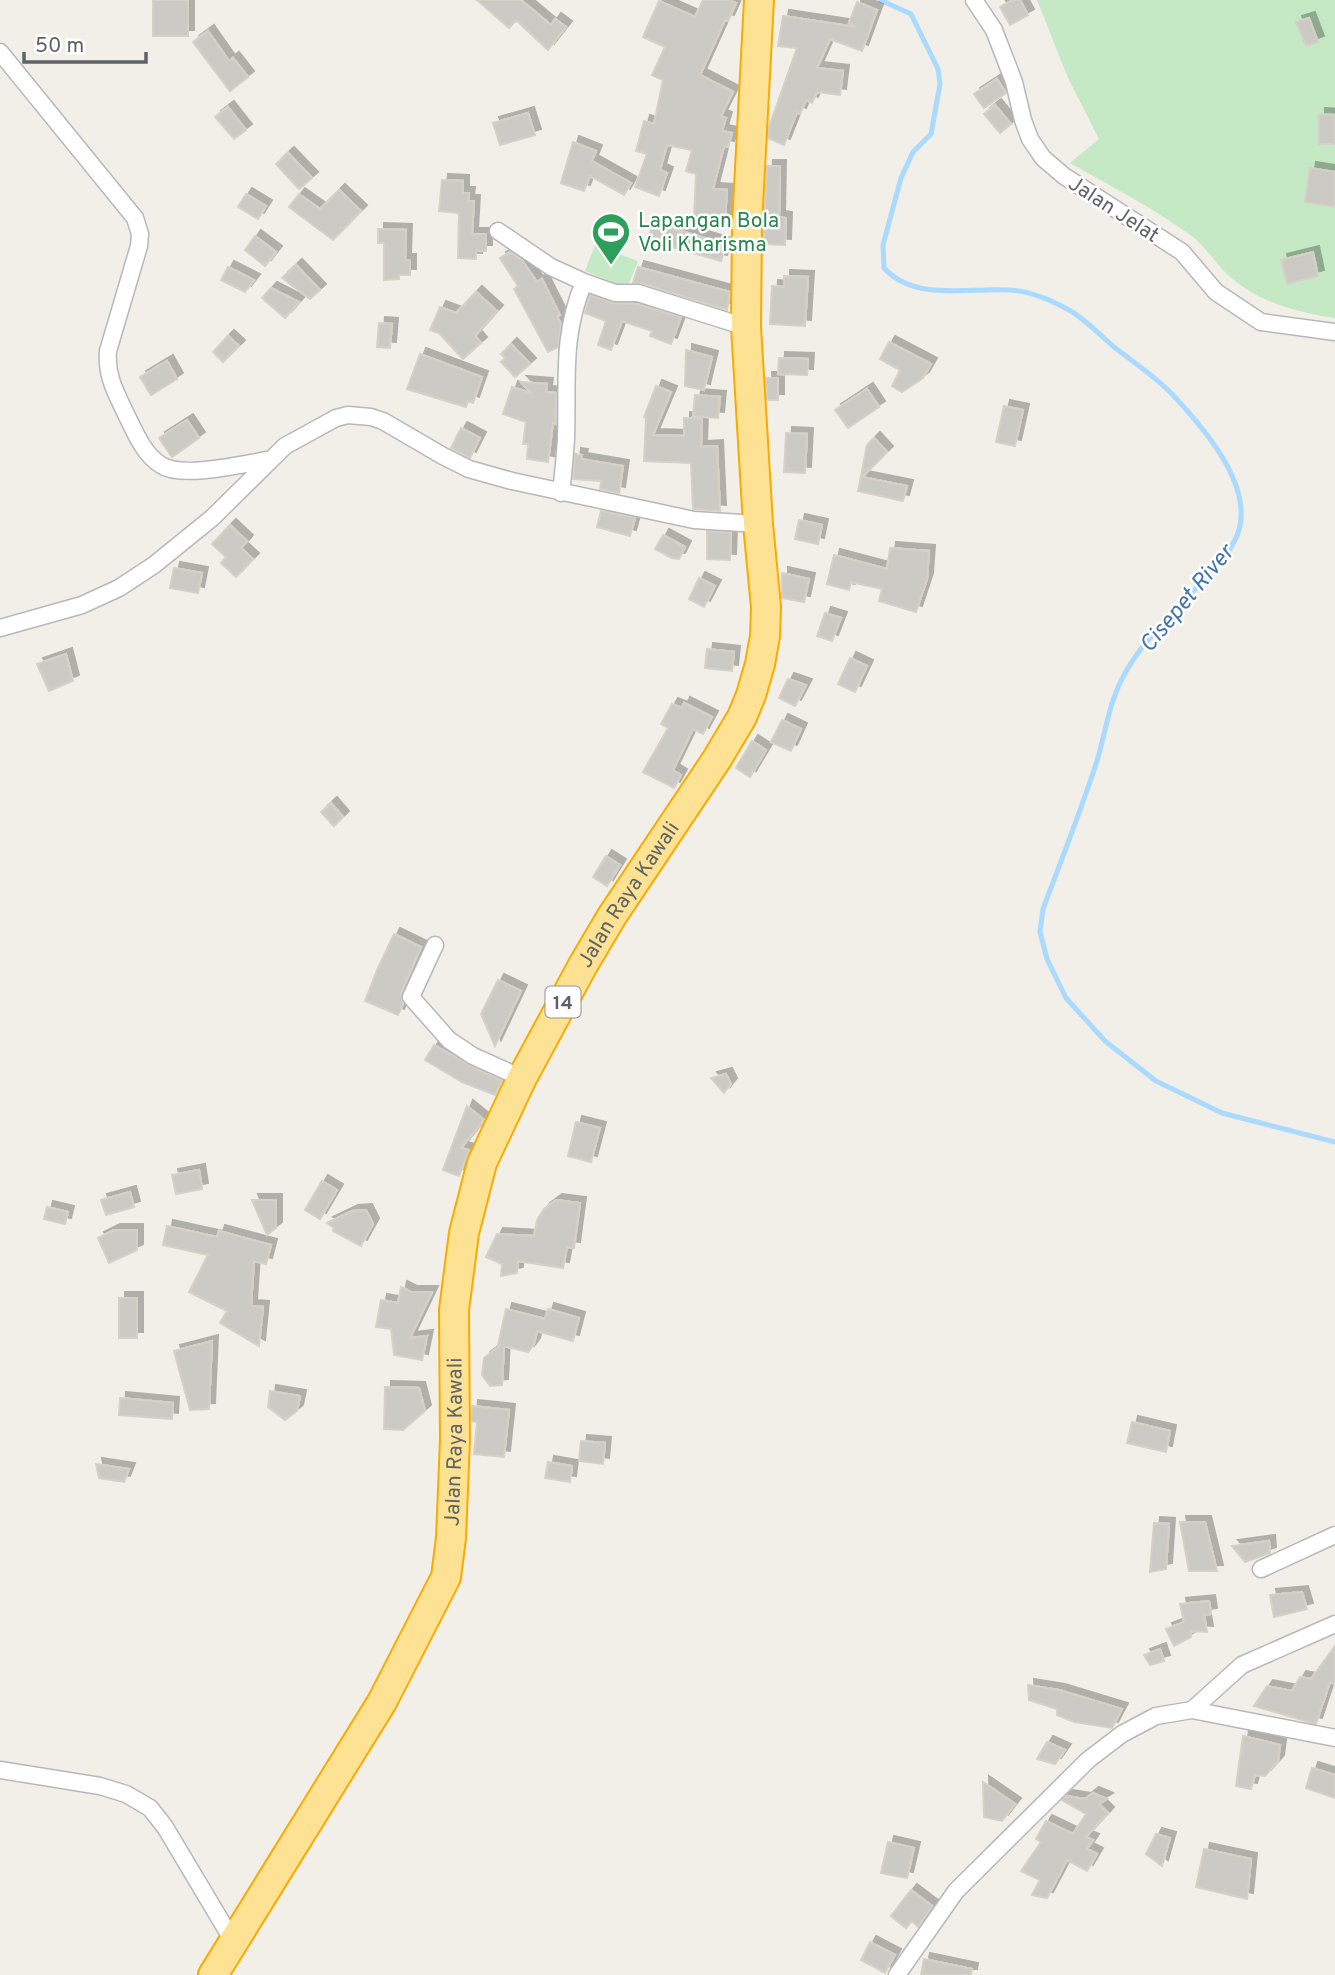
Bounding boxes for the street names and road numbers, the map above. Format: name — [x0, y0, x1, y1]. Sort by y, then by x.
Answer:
street label: Jalan Jelat — [1063, 171, 1164, 250]
street label: Jalan Raya Kawali — [572, 817, 686, 973]
road number: 14 — [546, 986, 580, 1018]
street label: Jalan Raya Kawali — [439, 1357, 470, 1527]

